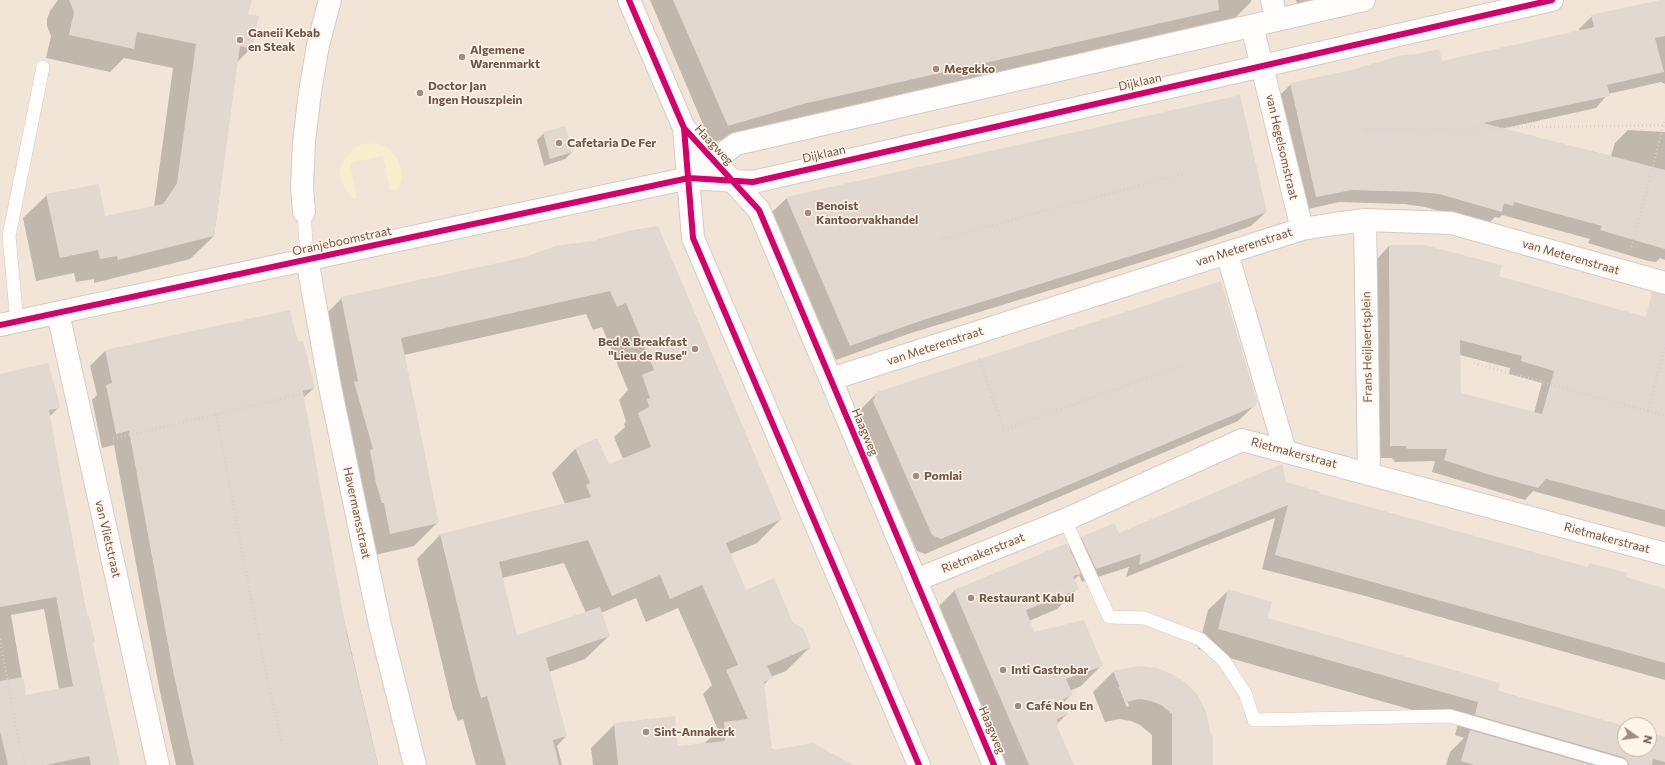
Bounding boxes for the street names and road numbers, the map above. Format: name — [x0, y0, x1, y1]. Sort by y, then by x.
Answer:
street label: Dijklaan — [1117, 70, 1163, 94]
street label: van Hegelsomstraat — [1263, 93, 1301, 201]
street label: Haagweg — [692, 122, 736, 168]
street label: Dijklaan — [801, 142, 847, 166]
street label: Oranjeboomstraat — [291, 223, 393, 259]
street label: van Meterenstraat — [1194, 225, 1294, 269]
street label: van Meterenstraat — [1521, 236, 1621, 278]
street label: Frans Heijlaertsplein — [1359, 291, 1375, 403]
street label: van Meterenstraat — [885, 324, 985, 368]
street label: Haagweg — [849, 406, 881, 458]
street label: Rietmakerstraat — [1249, 435, 1339, 471]
street label: Havermansstraat — [340, 466, 374, 560]
street label: van Vlietstraat — [92, 499, 124, 579]
street label: Rietmakerstraat — [1562, 520, 1652, 556]
street label: Rietmakerstraat — [939, 530, 1027, 576]
street label: Haagweg — [976, 704, 1008, 756]

